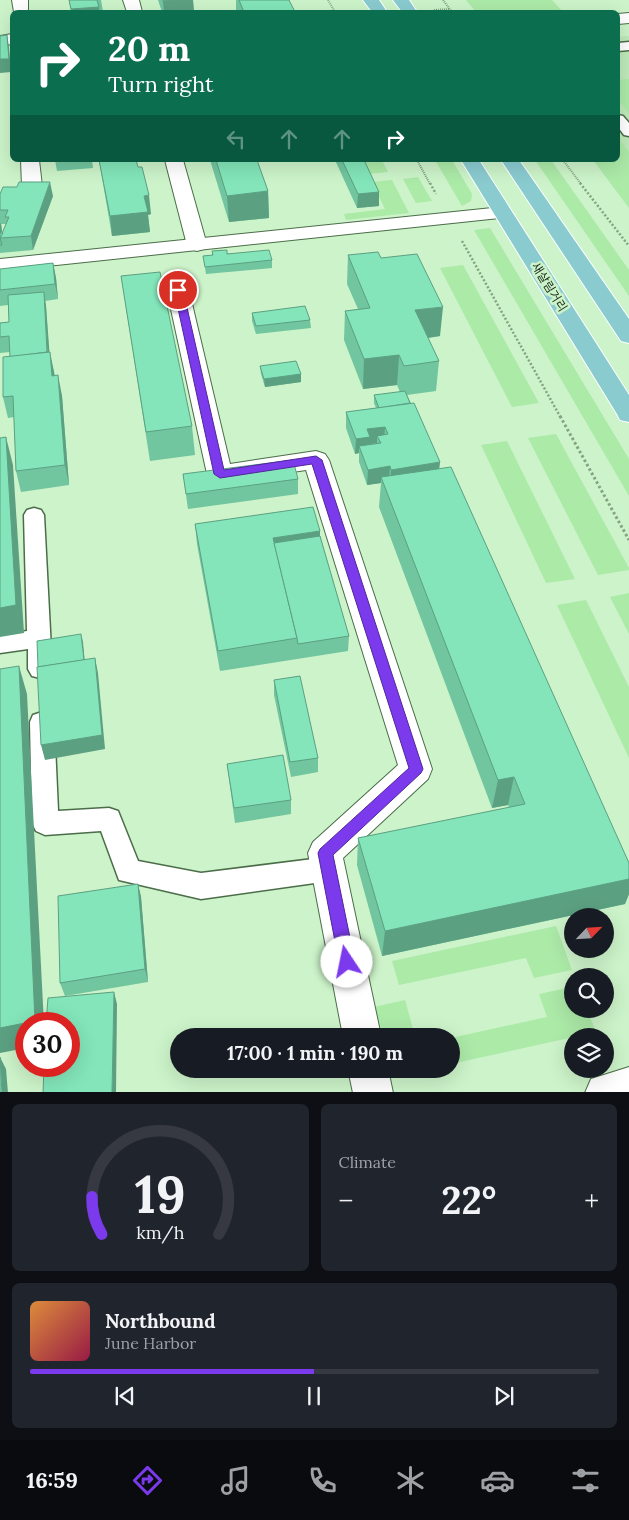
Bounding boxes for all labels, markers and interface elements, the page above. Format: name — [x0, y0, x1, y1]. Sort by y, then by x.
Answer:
text: 20 m — [108, 26, 190, 71]
icon: right — [25, 30, 90, 95]
text: Turn right — [108, 70, 213, 98]
icon: left — [222, 125, 250, 153]
icon: ahead — [275, 125, 303, 153]
icon: ahead — [328, 125, 356, 153]
icon: right — [381, 125, 409, 153]
street label: 새살림거리 — [528, 259, 570, 314]
pin — [157, 269, 199, 311]
icon: arrive — [164, 276, 192, 304]
north arrow — [564, 908, 614, 958]
map controls — [564, 908, 614, 1078]
position arrow — [320, 935, 372, 987]
button: search — [564, 968, 614, 1018]
speed limit sign: 30 — [15, 1012, 80, 1077]
button: layers — [564, 1028, 614, 1078]
text: 17:00 · 1 min · 190 m — [227, 1041, 403, 1065]
text: Climate — [339, 1152, 396, 1172]
text: 19 — [135, 1161, 186, 1227]
text: 22° — [441, 1176, 496, 1224]
text: − — [339, 1183, 353, 1219]
text: + — [584, 1183, 599, 1219]
text: km/h — [136, 1221, 185, 1244]
text: Northbound — [105, 1309, 216, 1333]
text: June Harbor — [105, 1333, 196, 1353]
icon: previous — [111, 1382, 139, 1410]
icon: pause — [300, 1382, 328, 1410]
icon: next — [490, 1382, 518, 1410]
icon: directions — [130, 1463, 165, 1498]
icon: music — [218, 1463, 253, 1498]
icon: phone — [305, 1463, 340, 1498]
icon: climate — [393, 1463, 428, 1498]
icon: car — [480, 1463, 515, 1498]
icon: filters — [568, 1463, 603, 1498]
text: 16:59 — [26, 1466, 78, 1494]

